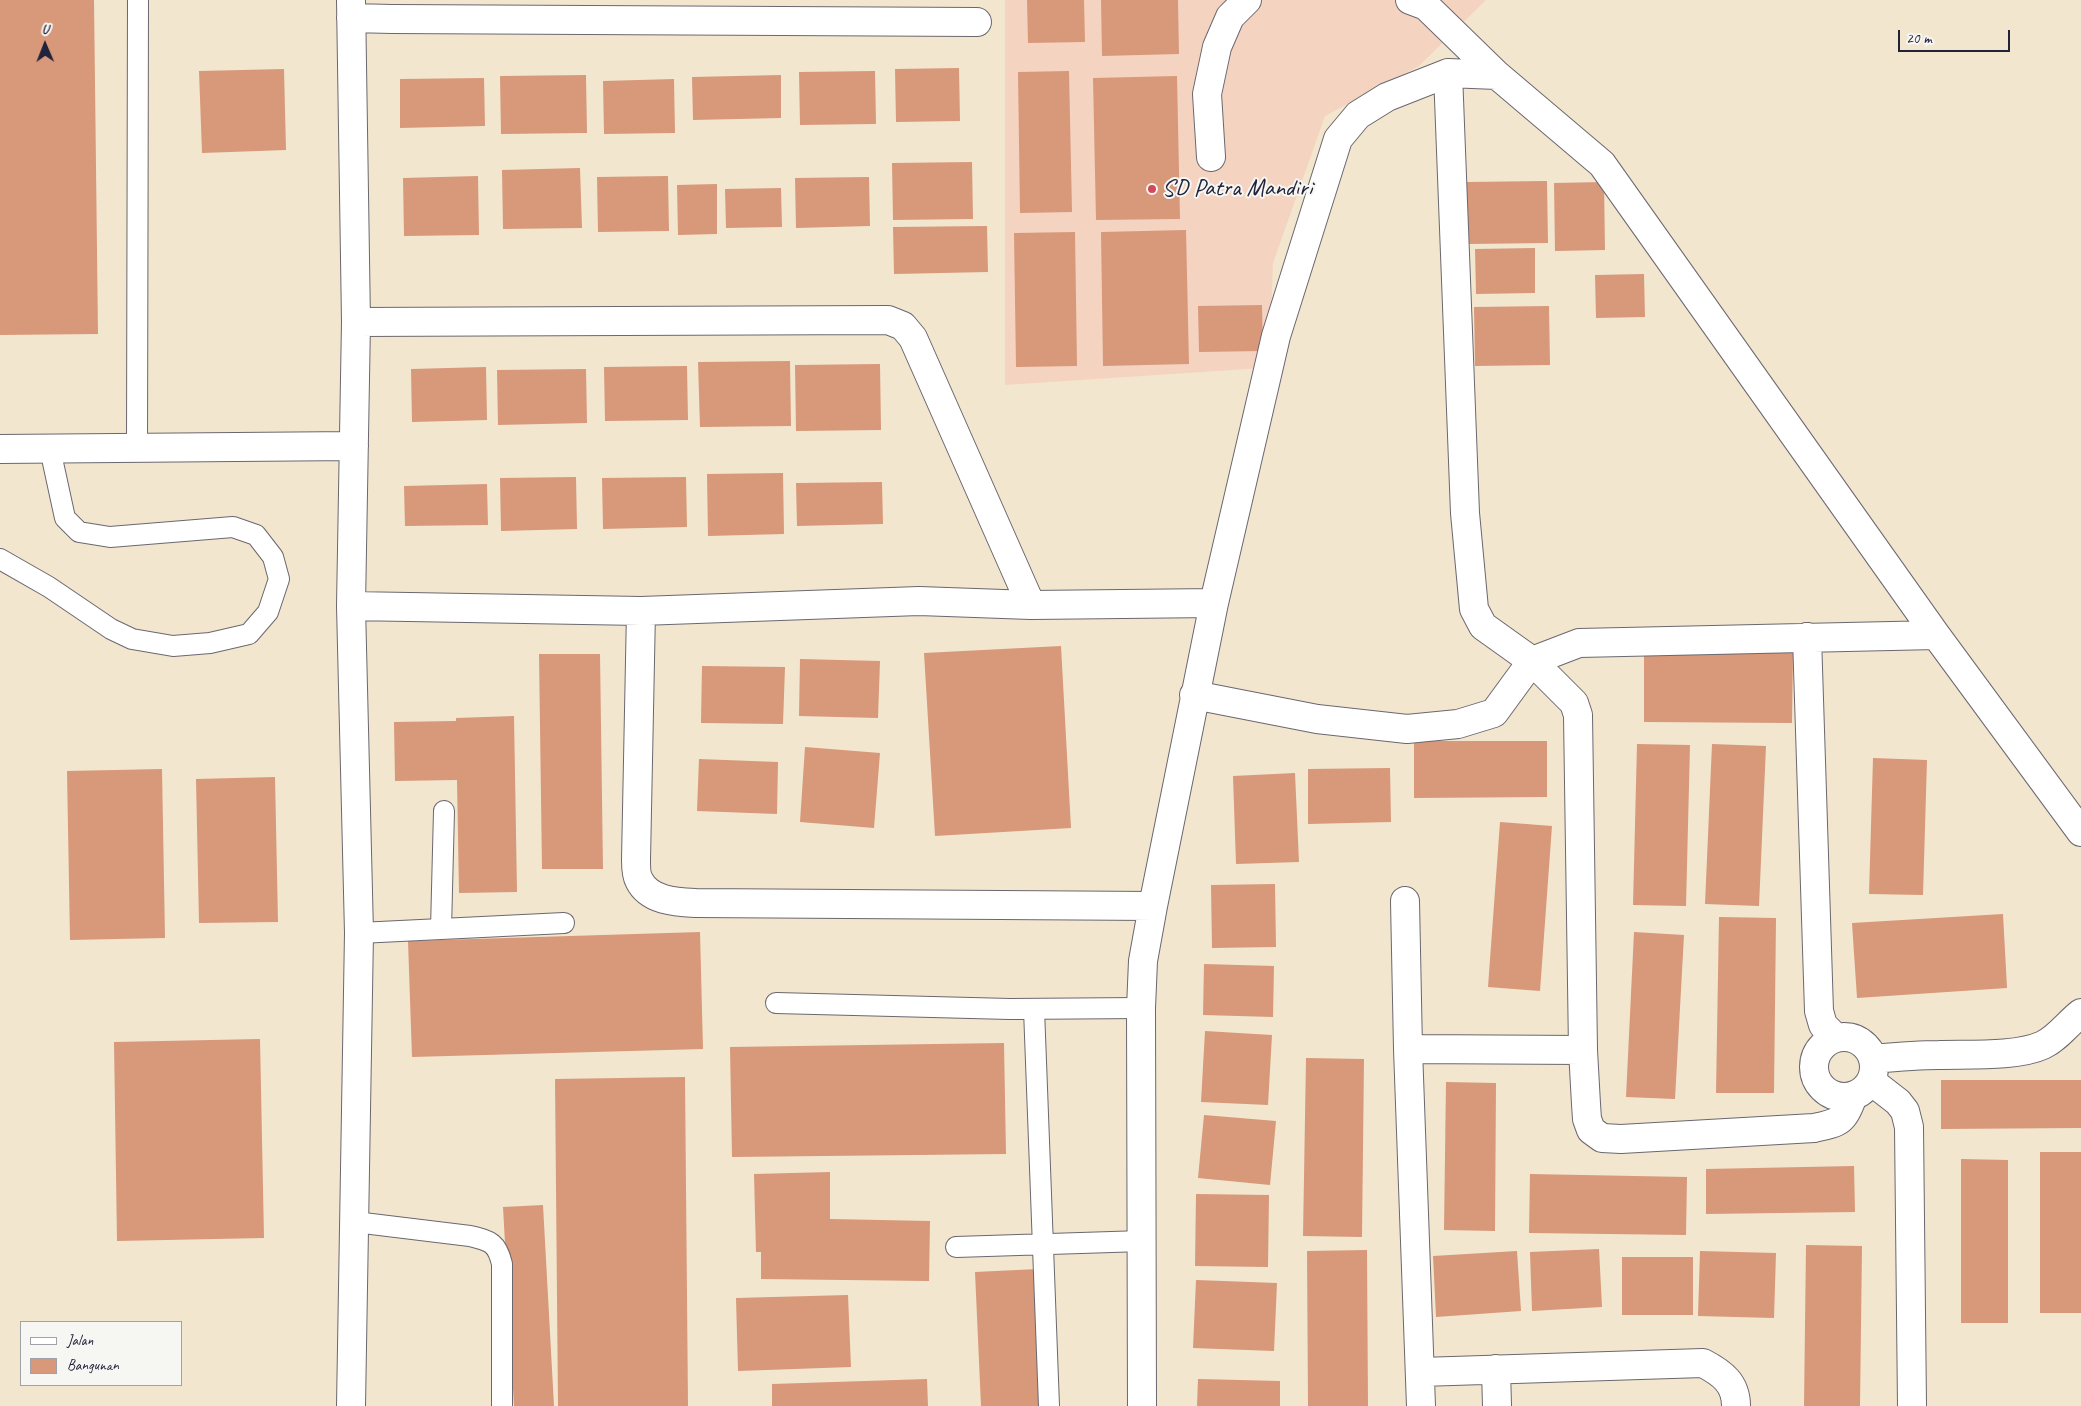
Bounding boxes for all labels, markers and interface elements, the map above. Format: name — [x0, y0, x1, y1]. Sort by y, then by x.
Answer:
north arrow — [20, 20, 70, 70]
scale bar — [1901, 20, 2014, 52]
text: U — [41, 21, 48, 38]
text: 20 m — [1906, 29, 1932, 48]
place label: SD Patra Mandiri — [1162, 175, 1312, 203]
marker: SD Patra Mandiri — [1146, 183, 1158, 195]
legend — [20, 1321, 182, 1386]
text: Jalan — [67, 1331, 93, 1350]
text: Bangunan — [67, 1356, 119, 1375]

